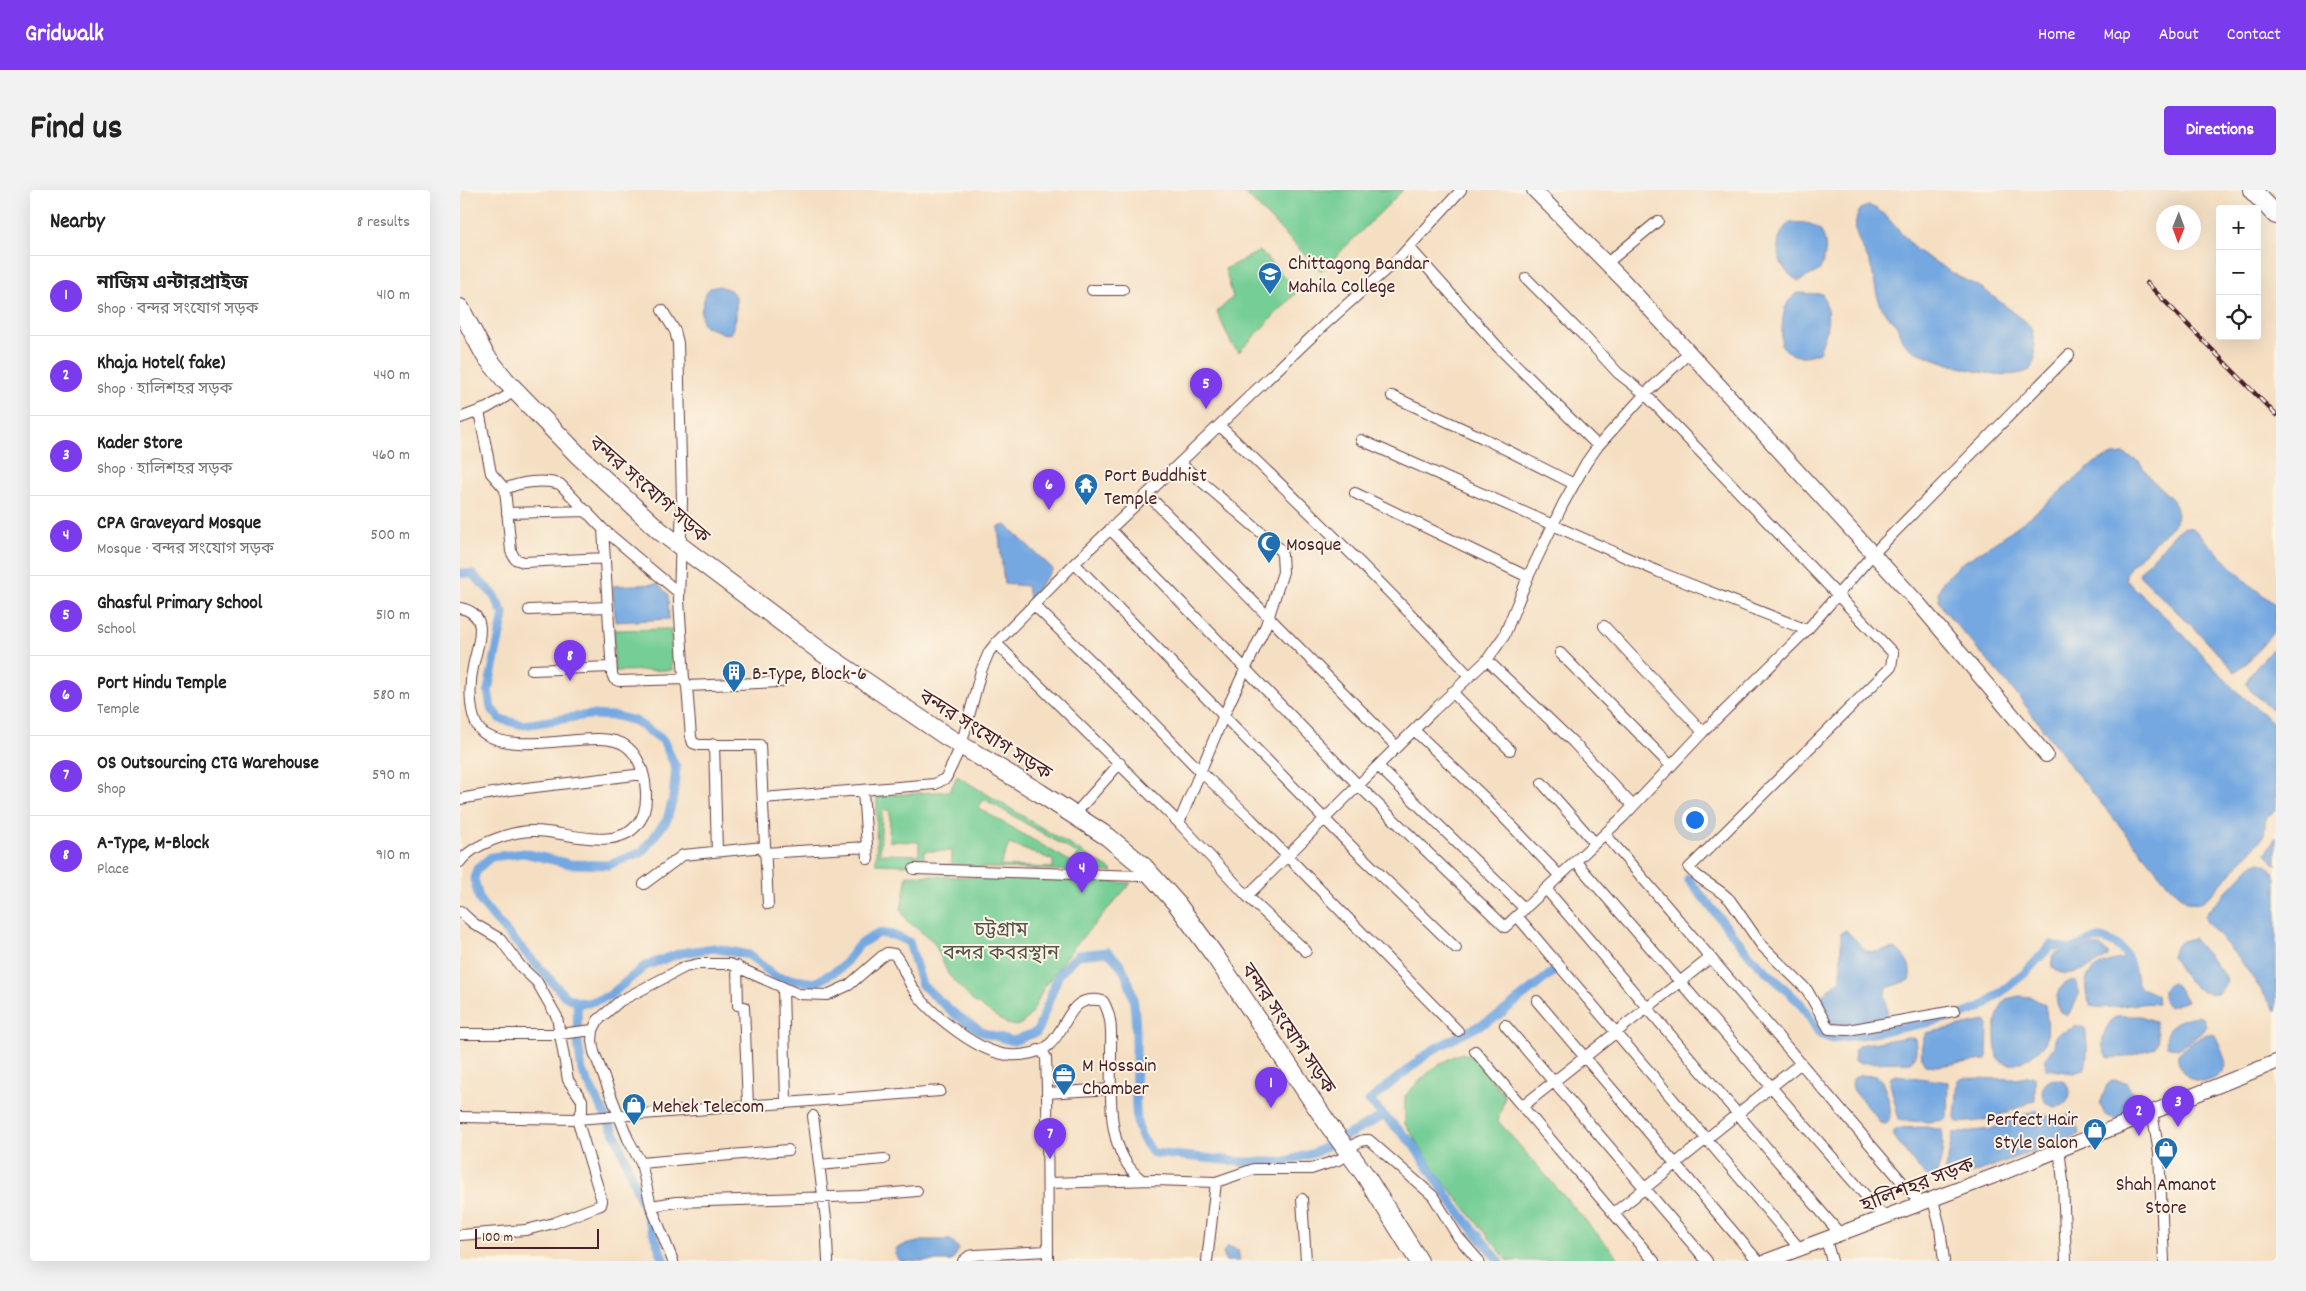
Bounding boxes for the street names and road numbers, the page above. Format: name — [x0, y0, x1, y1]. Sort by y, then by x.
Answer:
street label: বন্দর সংযোগ সড়ক — [581, 430, 715, 552]
street label: বন্দর সংযোগ সড়ক — [912, 684, 1057, 789]
street label: বন্দর সংযোগ সড়ক — [1232, 958, 1341, 1101]
street label: হালিশহর সড়ক — [1856, 1151, 1980, 1222]

